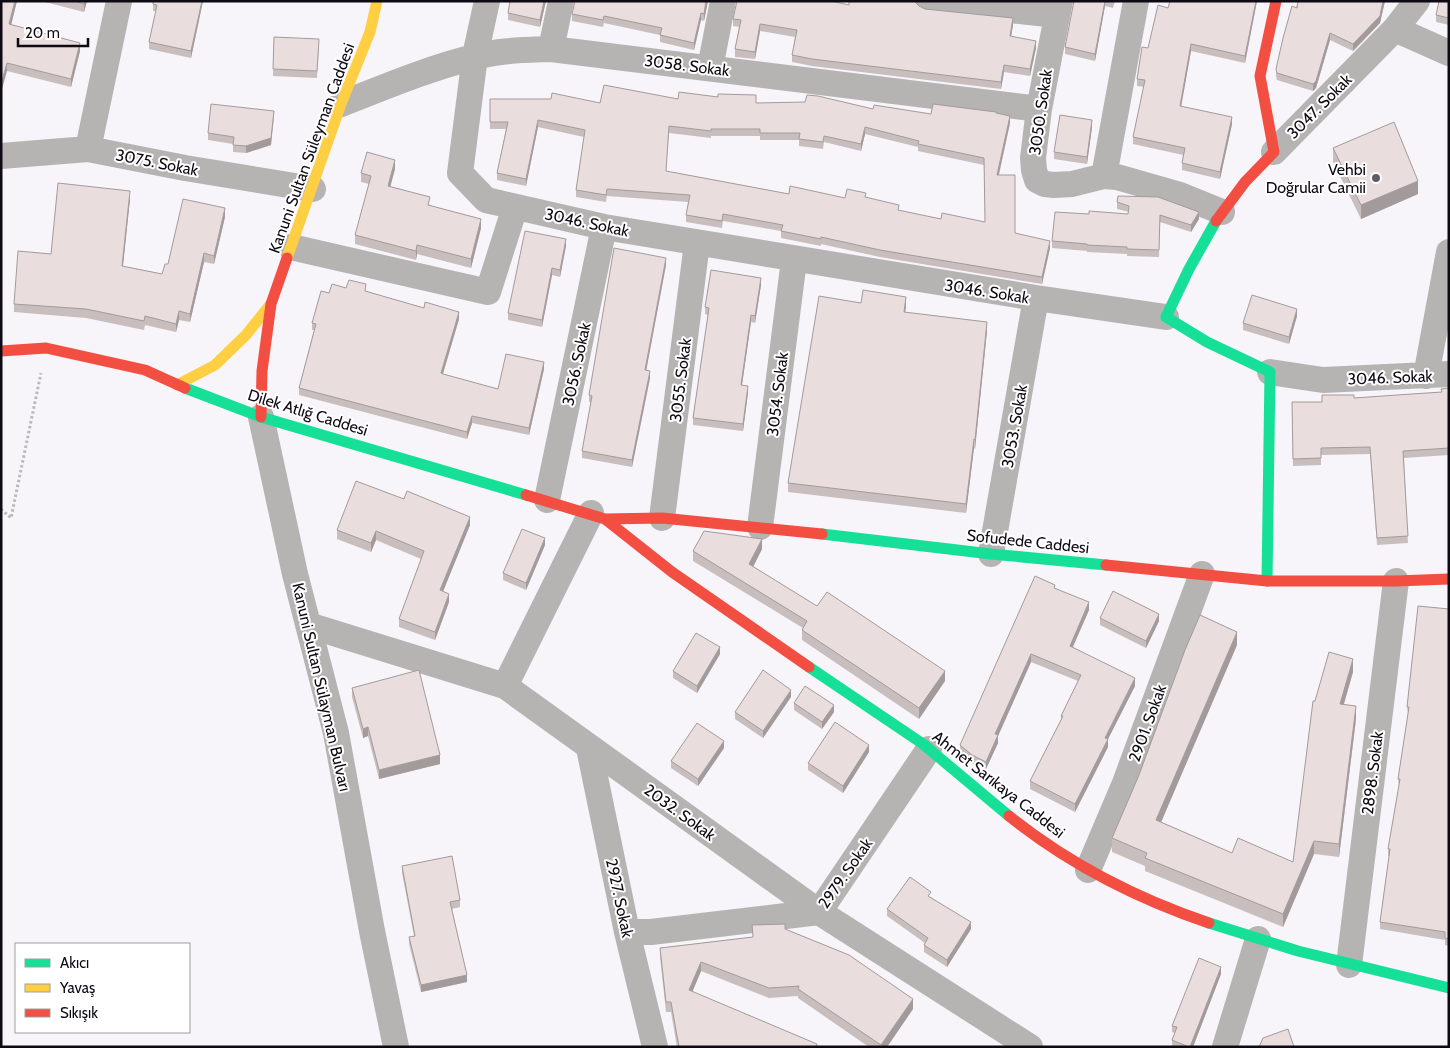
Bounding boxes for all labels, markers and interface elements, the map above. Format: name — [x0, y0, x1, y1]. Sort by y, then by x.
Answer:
scale bar — [18, 15, 88, 47]
text: 20 m — [25, 24, 60, 42]
street label: Kanuni Sultan Süleyman Caddesi — [265, 41, 358, 256]
street label: 3058. Sokak — [644, 51, 731, 80]
street label: 3050. Sokak — [1025, 67, 1056, 156]
street label: 3047. Sokak — [1283, 70, 1356, 143]
street label: 3075. Sokak — [114, 145, 200, 180]
place label: Vehbi Doğrular Camii — [1266, 160, 1366, 197]
marker: Vehbi Doğrular Camii — [1370, 172, 1382, 184]
street label: 3046. Sokak — [543, 204, 631, 241]
street label: 3046. Sokak — [943, 275, 1031, 308]
street label: 3056. Sokak — [558, 320, 595, 407]
street label: 3055. Sokak — [666, 336, 695, 423]
street label: 3054. Sokak — [763, 350, 792, 437]
street label: 3046. Sokak — [1347, 366, 1434, 388]
street label: 3053. Sokak — [998, 382, 1031, 469]
street label: Dilek Atlığ Caddesi — [245, 385, 370, 440]
street label: Sofudede Caddesi — [966, 526, 1090, 557]
street label: Kanuni Sultan Sülayman Bulvarı — [288, 581, 355, 793]
street label: 2901. Sokak — [1125, 681, 1171, 764]
street label: Ahmet Sarıkaya Caddesi — [929, 727, 1069, 842]
street label: 2898. Sokak — [1358, 729, 1387, 816]
street label: 2032. Sokak — [640, 780, 720, 845]
street label: 2979. Sokak — [814, 834, 877, 912]
street label: 2927. Sokak — [602, 857, 637, 940]
legend — [15, 943, 190, 1033]
text: Akıcı — [60, 954, 89, 972]
text: Yavaş — [59, 979, 95, 997]
text: Sıkışık — [60, 1004, 98, 1022]

